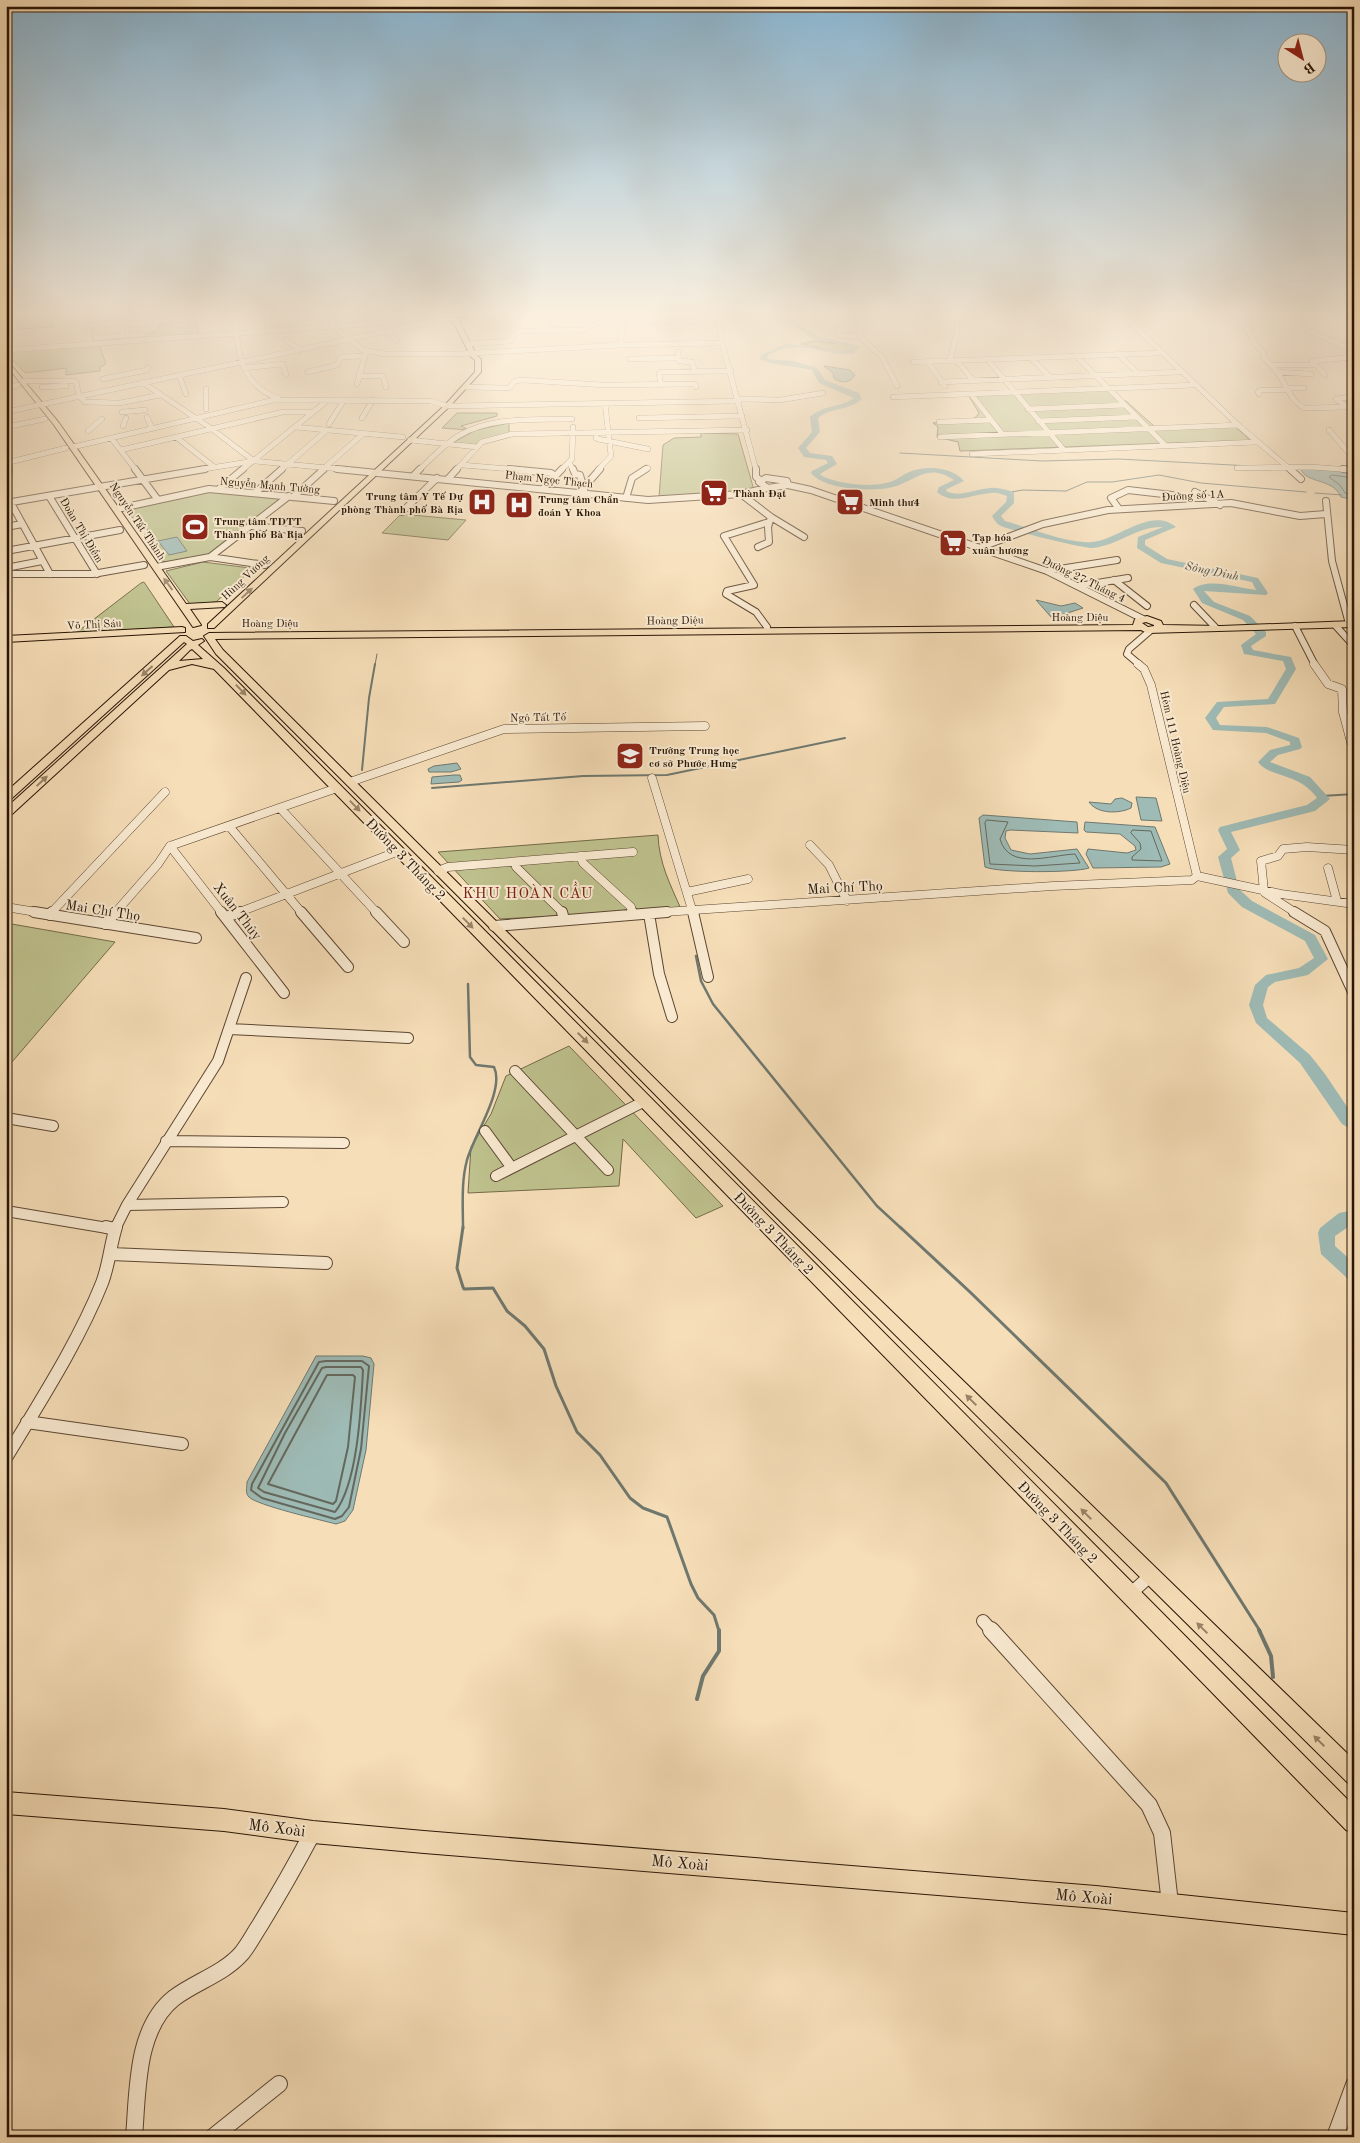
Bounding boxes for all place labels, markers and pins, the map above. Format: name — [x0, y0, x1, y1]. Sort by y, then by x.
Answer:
supermarket icon: Thành Đạt — [699, 478, 729, 508]
hospital icon: Trung tâm Y Tế Dự phòng Thành phố Bà Rịa — [467, 487, 497, 517]
supermarket icon: Minh thư4 — [835, 487, 865, 517]
place label: Thành Đạt — [733, 489, 786, 500]
hospital icon: Trung tâm Chẩn đoán Y Khoa — [504, 490, 534, 520]
place label: Trung tâm Y Tế Dự phòng Thành phố Bà Rịa — [341, 491, 464, 516]
place label: Trung tâm Chẩn đoán Y Khoa — [538, 494, 619, 519]
place label: Minh thư4 — [869, 498, 920, 509]
sports icon: Trung tâm TDTT Thành phố Bà Rịa — [180, 512, 210, 542]
place label: Trung tâm TDTT Thành phố Bà Rịa — [214, 517, 304, 541]
supermarket icon: Tạp hóa xuân hương — [938, 528, 968, 558]
place label: Tạp hóa xuân hương — [972, 533, 1029, 557]
school or university icon: Trường Trung học cơ sở Phước Hưng — [615, 741, 645, 771]
place label: Trường Trung học cơ sở Phước Hưng — [649, 746, 739, 770]

